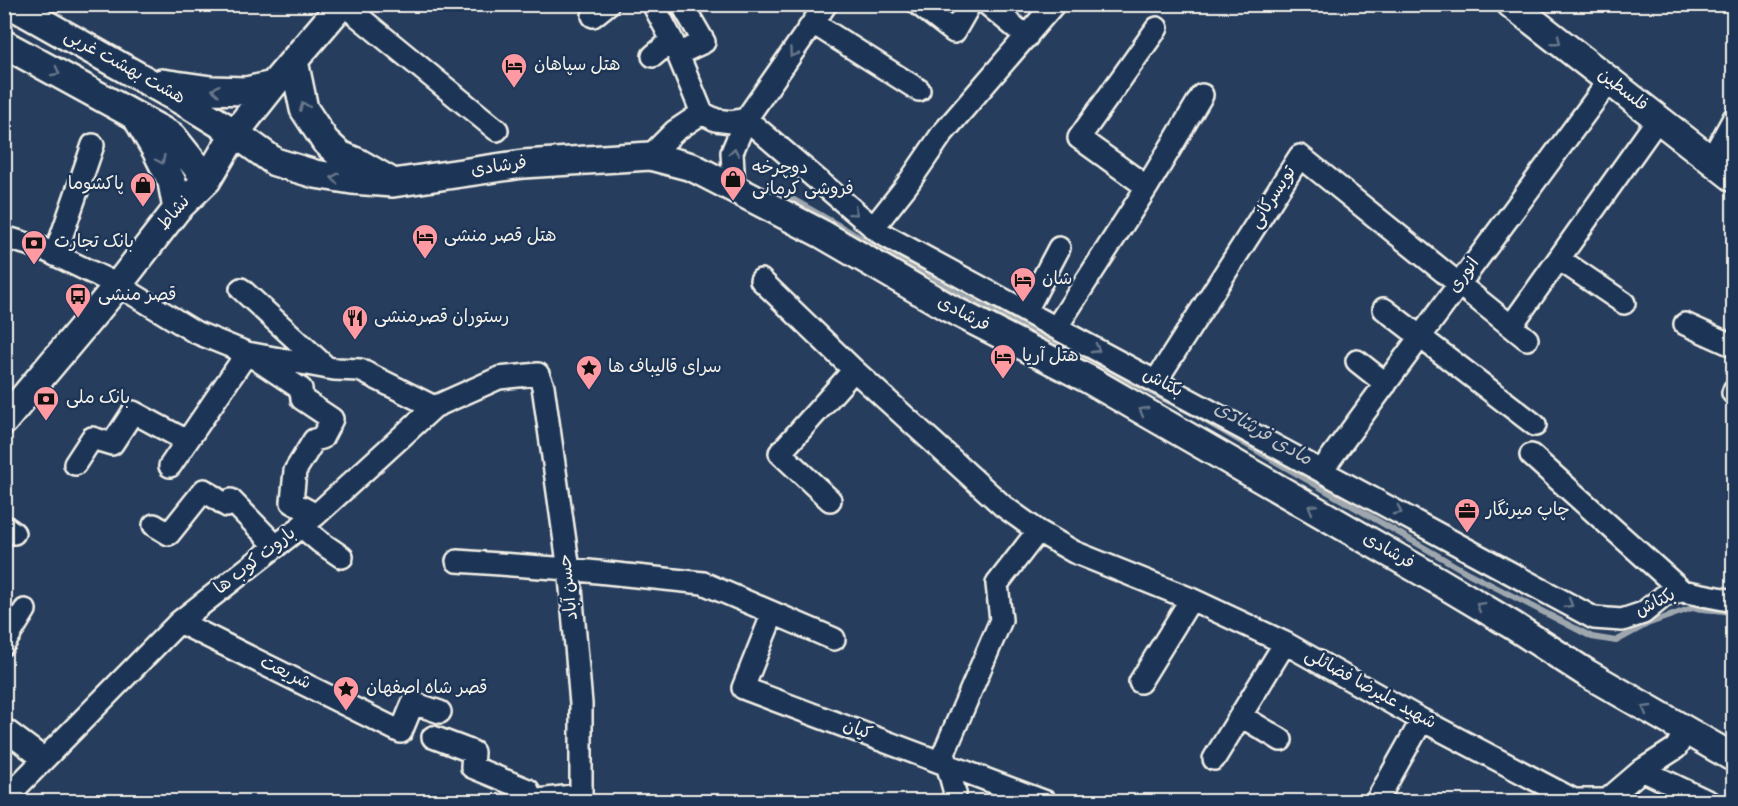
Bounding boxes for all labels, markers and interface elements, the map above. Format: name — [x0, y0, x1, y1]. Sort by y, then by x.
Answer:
street label: هشت بهشت غربی — [60, 26, 188, 110]
one-way arrow — [1550, 33, 1561, 44]
one-way arrow — [789, 46, 800, 57]
hotel icon: هتل سپاهان — [499, 51, 529, 89]
place label: هتل سپاهان — [534, 56, 621, 77]
one-way arrow — [50, 65, 60, 76]
street label: فلسطین — [1593, 65, 1651, 117]
one-way arrow — [211, 83, 220, 96]
one-way arrow — [299, 102, 312, 112]
one-way arrow — [728, 148, 740, 157]
one-way arrow — [154, 154, 166, 165]
street label: فرشادی — [470, 154, 528, 182]
place label: دوچرخه فروشی کرمانی — [752, 159, 854, 201]
street label: تویسرکانی — [1246, 162, 1302, 233]
shop icon: دوچرخه فروشی کرمانی — [718, 164, 748, 202]
shop icon: پاکشوما — [128, 170, 158, 208]
one-way arrow — [330, 172, 340, 184]
place label: پاکشوما — [68, 175, 124, 196]
street label: نشاط — [154, 192, 196, 236]
one-way arrow — [847, 205, 858, 216]
hotel icon: هتل قصر منشی — [410, 222, 440, 260]
place label: هتل قصر منشی — [444, 227, 557, 248]
bank icon: بانک تجارت — [19, 228, 49, 266]
place label: بانک تجارت — [54, 232, 134, 254]
street label: انوری — [1445, 254, 1485, 298]
hotel icon: شان — [1008, 265, 1038, 303]
place label: شان — [1042, 270, 1072, 291]
bus stop icon: قصر منشی — [63, 281, 93, 319]
place label: قصر منشی — [98, 286, 176, 307]
street label: فرشادی — [933, 293, 993, 337]
restaurant icon: رستوران قصرمنشی — [340, 303, 370, 341]
place label: رستوران قصرمنشی — [374, 308, 509, 329]
hotel icon: هتل آریا — [988, 342, 1018, 380]
one-way arrow — [1090, 342, 1100, 353]
place label: هتل آریا — [1022, 346, 1079, 368]
place icon: سرای قالیباف ها — [574, 353, 604, 391]
place label: سرای قالیباف ها — [608, 358, 722, 379]
street label: بکتاش — [1138, 365, 1186, 403]
bank icon: بانک ملی — [31, 384, 61, 422]
place label: بانک ملی — [66, 388, 130, 410]
water label: مادی فرشادی — [1209, 397, 1316, 472]
one-way arrow — [1139, 407, 1149, 418]
office icon: چاپ میرنگار — [1452, 496, 1482, 534]
place label: چاپ میرنگار — [1484, 499, 1570, 522]
one-way arrow — [1308, 504, 1318, 515]
one-way arrow — [1391, 504, 1402, 515]
street label: باروت کوب ها — [211, 524, 301, 600]
street label: فرشادی — [1358, 529, 1418, 575]
street label: حسن آباد — [555, 553, 584, 621]
street label: بکتاش — [1632, 585, 1680, 623]
one-way arrow — [1563, 597, 1573, 608]
one-way arrow — [1476, 602, 1486, 613]
street label: شهید علیرضا فضائلی — [1301, 645, 1439, 735]
street label: شریعت — [256, 653, 314, 695]
place icon: قصر شاه اصفهان — [331, 674, 361, 712]
place label: قصر شاه اصفهان — [366, 679, 488, 700]
one-way arrow — [1642, 704, 1652, 716]
street label: کیان — [839, 716, 875, 746]

